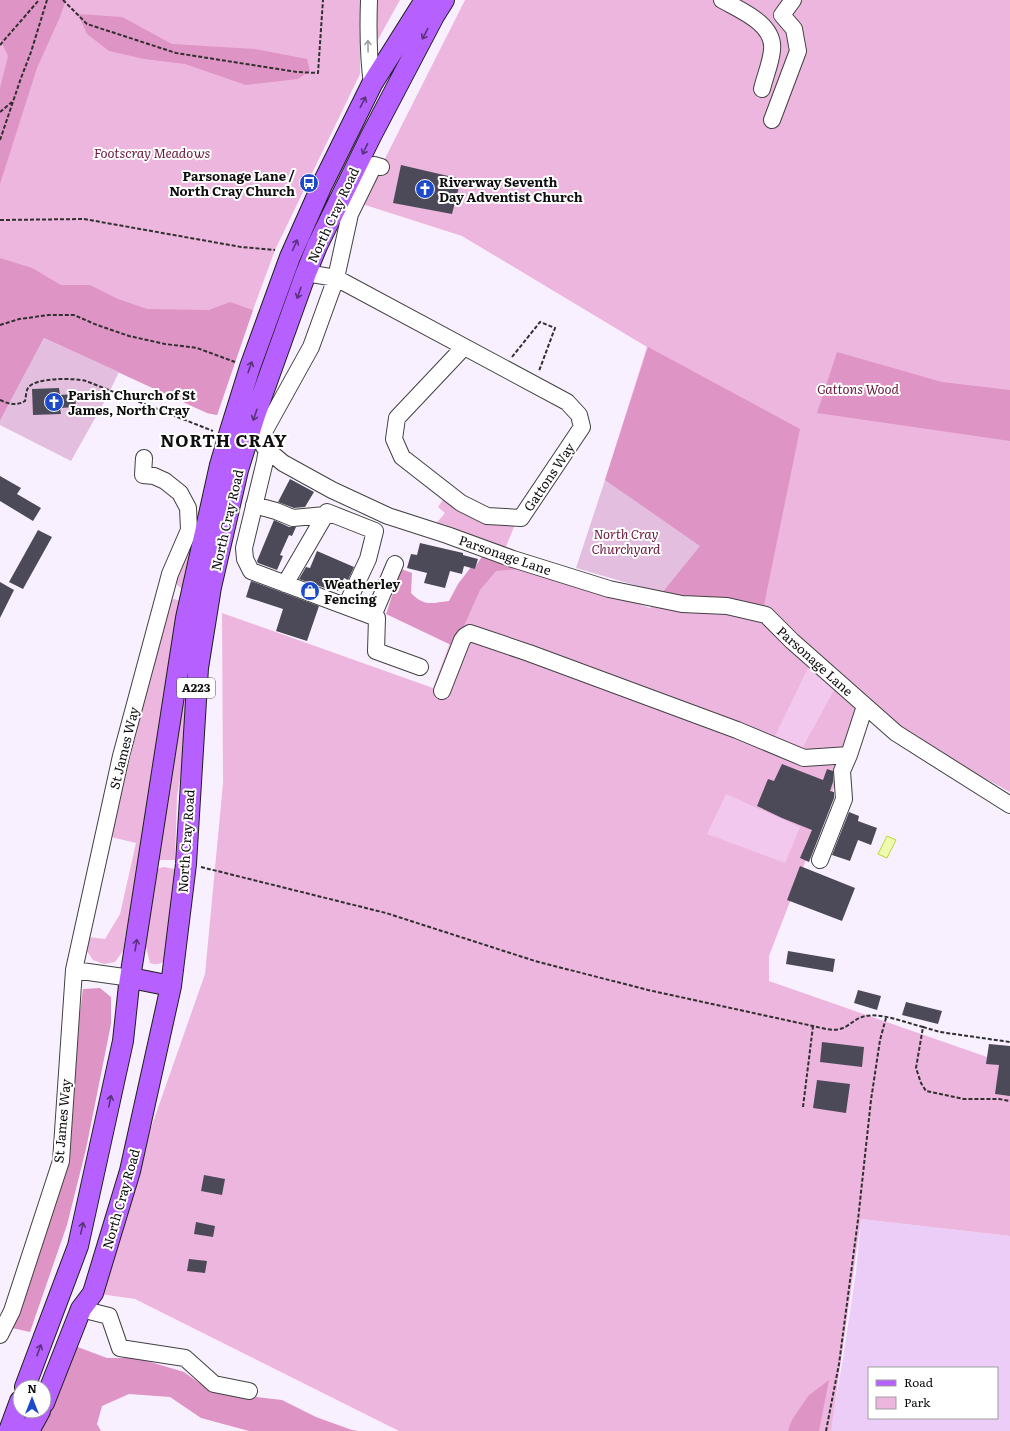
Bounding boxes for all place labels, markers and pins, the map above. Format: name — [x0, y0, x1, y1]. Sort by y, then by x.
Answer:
place label: Parsonage Lane / North Cray Church — [169, 166, 296, 200]
bus stop icon: Parsonage Lane / North Cray Church — [298, 172, 320, 194]
place label: Riverway Seventh Day Adventist Church — [439, 172, 583, 206]
church icon: Riverway Seventh Day Adventist Church — [414, 178, 436, 200]
place label: Parish Church of St James, North Cray — [68, 385, 196, 419]
church icon: Parish Church of St James, North Cray — [43, 391, 65, 413]
place label: Weatherley Fencing — [324, 574, 400, 608]
shop icon: Weatherley Fencing — [299, 580, 321, 602]

